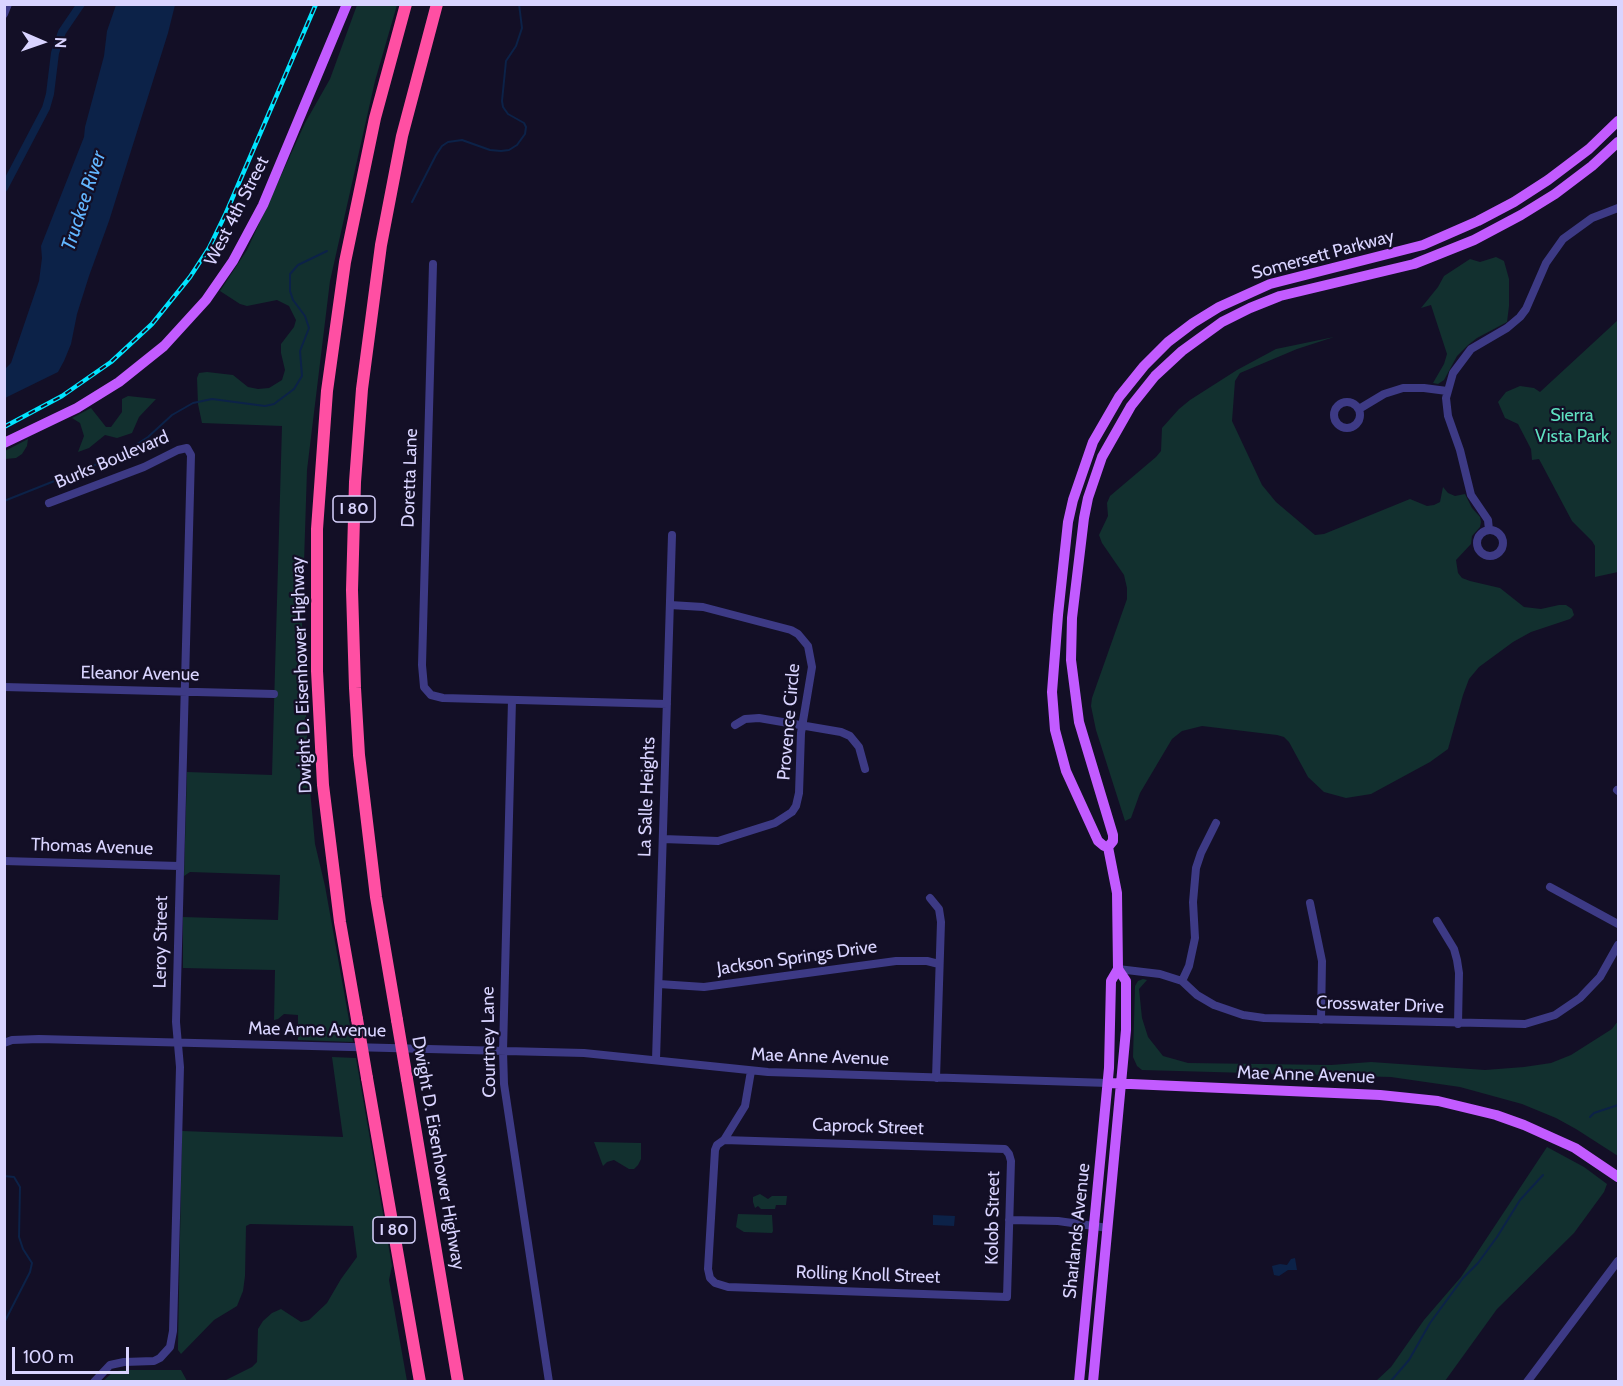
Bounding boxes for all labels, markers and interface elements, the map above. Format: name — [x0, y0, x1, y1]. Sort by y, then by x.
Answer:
north arrow — [12, 12, 72, 72]
text: N — [51, 37, 70, 49]
water label: Truckee River — [57, 148, 111, 254]
street label: West 4th Street — [200, 153, 274, 269]
street label: Somersett Parkway — [1249, 226, 1397, 284]
park label: Sierra Vista Park — [1535, 405, 1609, 448]
street label: Burks Boulevard — [52, 426, 172, 494]
street label: Doretta Lane — [397, 428, 423, 528]
road number: I 80 — [333, 496, 375, 522]
street label: Dwight D. Eisenhower Highway — [287, 556, 317, 794]
street label: Eleanor Avenue — [80, 662, 200, 686]
street label: Provence Circle — [773, 663, 805, 781]
street label: La Salle Heights — [634, 737, 660, 857]
street label: Thomas Avenue — [31, 834, 153, 860]
street label: Leroy Street — [149, 896, 173, 988]
street label: Jackson Springs Drive — [715, 936, 879, 980]
street label: Courtney Lane — [477, 986, 501, 1098]
street label: Crosswater Drive — [1316, 992, 1444, 1018]
street label: Mae Anne Avenue — [248, 1018, 386, 1042]
street label: Dwight D. Eisenhower Highway — [407, 1034, 469, 1272]
street label: Mae Anne Avenue — [751, 1044, 889, 1070]
street label: Mae Anne Avenue — [1237, 1062, 1375, 1088]
street label: Caprock Street — [812, 1114, 924, 1140]
street label: Sharlands Avenue — [1059, 1162, 1095, 1300]
street label: Kolob Street — [981, 1171, 1005, 1265]
road number: I 80 — [373, 1217, 415, 1243]
street label: Rolling Knoll Street — [795, 1262, 941, 1288]
scale bar — [15, 1335, 132, 1373]
text: 100 m — [23, 1346, 74, 1368]

